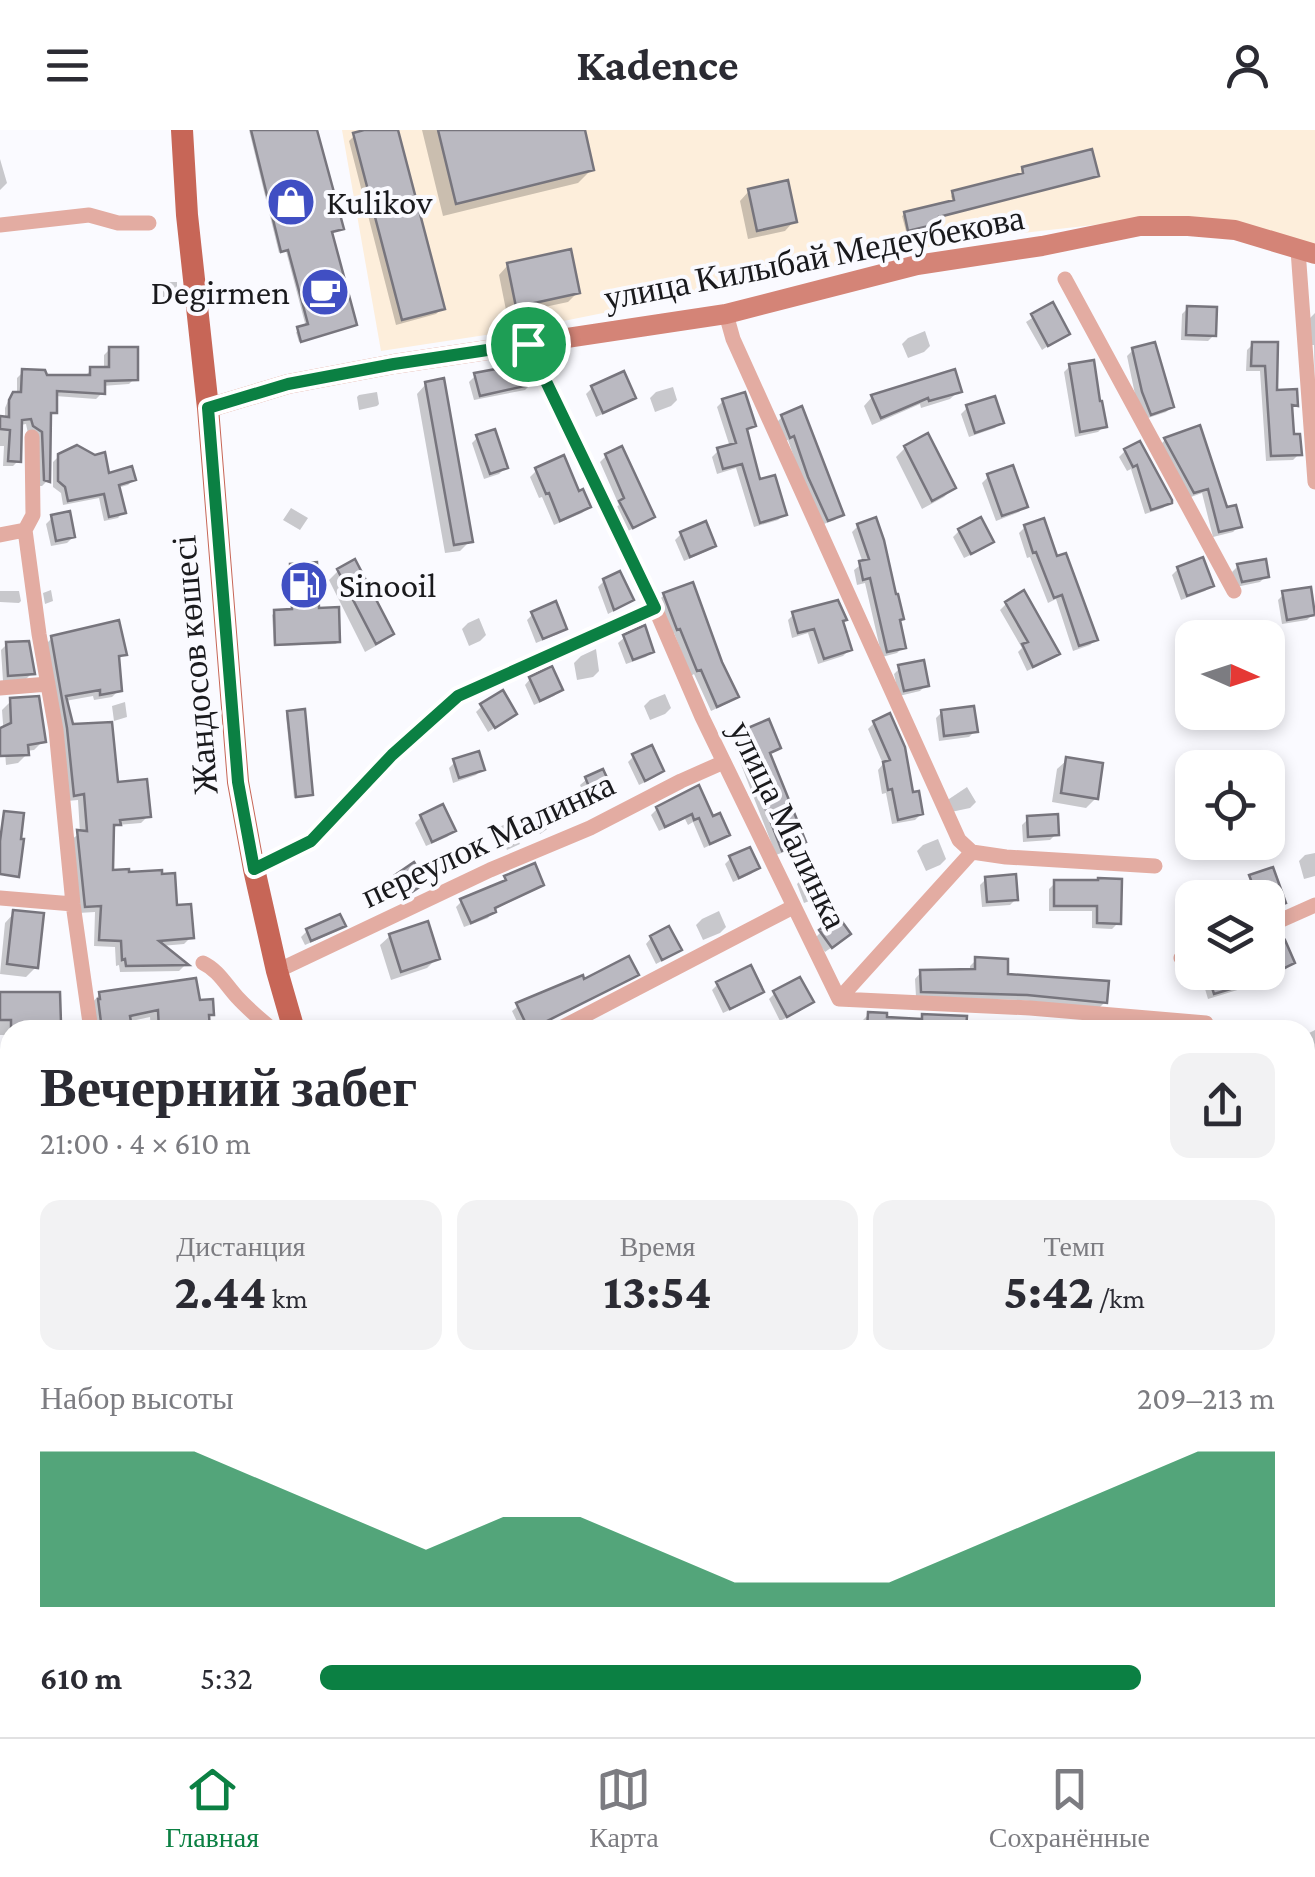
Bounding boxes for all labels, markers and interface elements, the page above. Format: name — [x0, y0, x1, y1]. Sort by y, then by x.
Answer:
icon: menu — [40, 38, 95, 93]
icon: person — [1220, 38, 1275, 93]
text: Kadence — [576, 40, 739, 90]
shop icon: Kulikov — [265, 176, 317, 228]
place label: Kulikov — [326, 183, 433, 222]
street label: улица Килыбай Медеубекова — [601, 198, 1028, 318]
cafe icon: Degirmen — [299, 266, 351, 318]
place label: Degirmen — [150, 273, 290, 312]
pin — [486, 302, 571, 387]
icon: arrive — [501, 317, 556, 372]
street label: Жандосов көшесі — [164, 533, 226, 796]
fuel station icon: Sinooil — [278, 559, 330, 611]
place label: Sinooil — [339, 566, 436, 605]
north arrow — [1175, 620, 1285, 730]
map controls — [1175, 620, 1285, 990]
street label: улица Малинка — [721, 714, 855, 936]
button: locate — [1175, 750, 1285, 860]
street label: переулок Малинка — [355, 764, 621, 916]
button: layers — [1175, 880, 1285, 990]
button: share — [1170, 1053, 1275, 1158]
text: Вечерний забег — [40, 1057, 417, 1118]
text: 21:00 · 4 × 610 m — [40, 1125, 251, 1161]
text: Дистанция — [176, 1231, 306, 1262]
text: Время — [620, 1231, 695, 1262]
text: Темп — [1044, 1231, 1105, 1262]
text: 2.44 — [174, 1263, 267, 1319]
text: 13:54 — [603, 1263, 712, 1319]
text: 5:42 — [1003, 1263, 1094, 1319]
text: km — [267, 1283, 308, 1314]
text: /km — [1094, 1283, 1145, 1314]
text: Набор высоты — [40, 1380, 233, 1416]
text: 209–213 m — [1137, 1380, 1275, 1416]
text: 610 m — [40, 1660, 122, 1696]
text: 5:32 — [200, 1660, 253, 1696]
tab: Главная — [165, 1762, 259, 1854]
tab: Карта — [589, 1762, 659, 1854]
tab: Сохранённые — [989, 1762, 1150, 1854]

